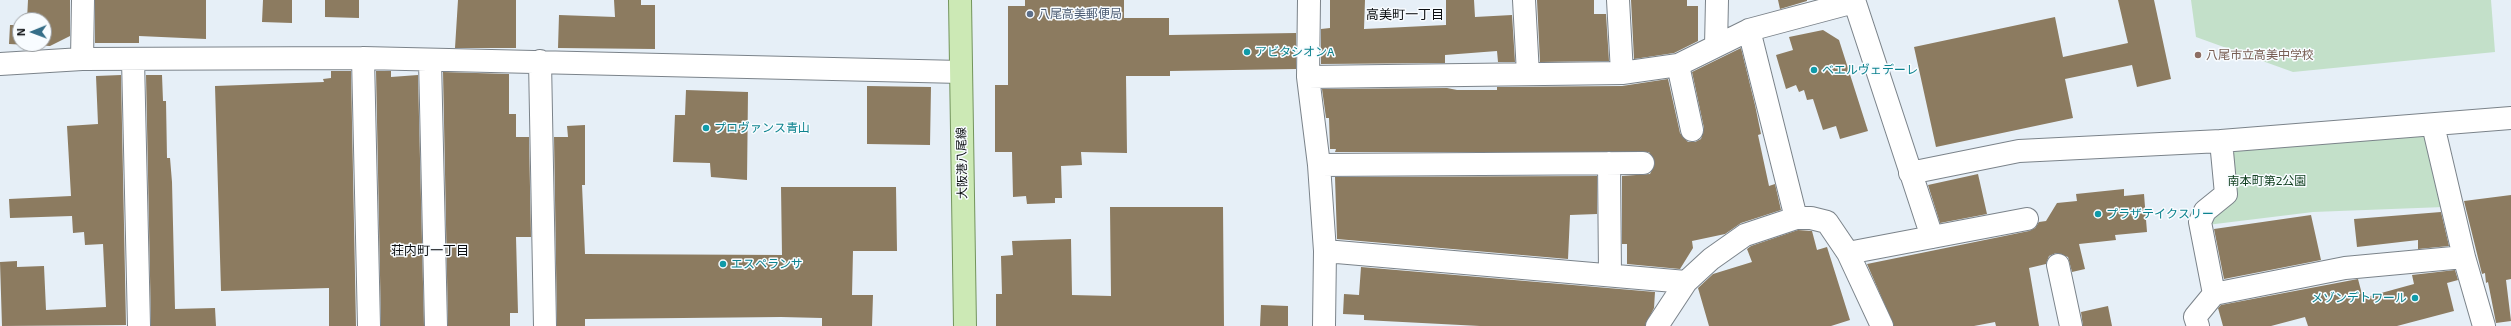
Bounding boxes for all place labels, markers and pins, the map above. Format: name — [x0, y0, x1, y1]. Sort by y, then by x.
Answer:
place label: 八尾高美郵便局 — [1038, 7, 1122, 21]
marker: 八尾高美郵便局 — [1025, 9, 1035, 19]
place label: アビタシオンA — [1255, 45, 1334, 59]
marker: アビタシオンA — [1242, 47, 1252, 57]
place label: 八尾市立高美中学校 — [2206, 48, 2314, 62]
marker: 八尾市立高美中学校 — [2193, 50, 2203, 60]
place label: ベエルヴェデーレ — [1822, 63, 1918, 77]
marker: ベエルヴェデーレ — [1809, 65, 1819, 75]
place label: プロヴァンス青山 — [714, 121, 810, 135]
marker: プロヴァンス青山 — [701, 123, 711, 133]
place label: プラザテイクスリー — [2106, 207, 2214, 221]
marker: プラザテイクスリー — [2093, 209, 2103, 219]
place label: エスペランサ — [731, 257, 803, 271]
marker: エスペランサ — [718, 259, 728, 269]
place label: メゾンデトワール — [2311, 291, 2407, 305]
marker: メゾンデトワール — [2410, 293, 2420, 303]

